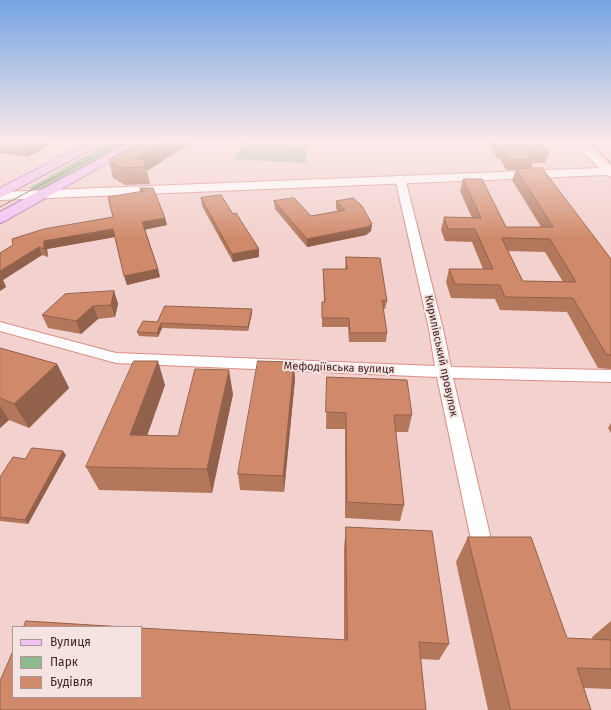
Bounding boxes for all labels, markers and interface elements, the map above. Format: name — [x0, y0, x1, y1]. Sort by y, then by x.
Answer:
street label: Кирилівський провулок — [422, 294, 460, 418]
street label: Мефодіївська вулиця — [283, 359, 395, 377]
legend — [12, 626, 142, 698]
text: Вулиця — [50, 635, 91, 649]
text: Парк — [50, 655, 78, 669]
text: Будівля — [50, 675, 93, 689]

